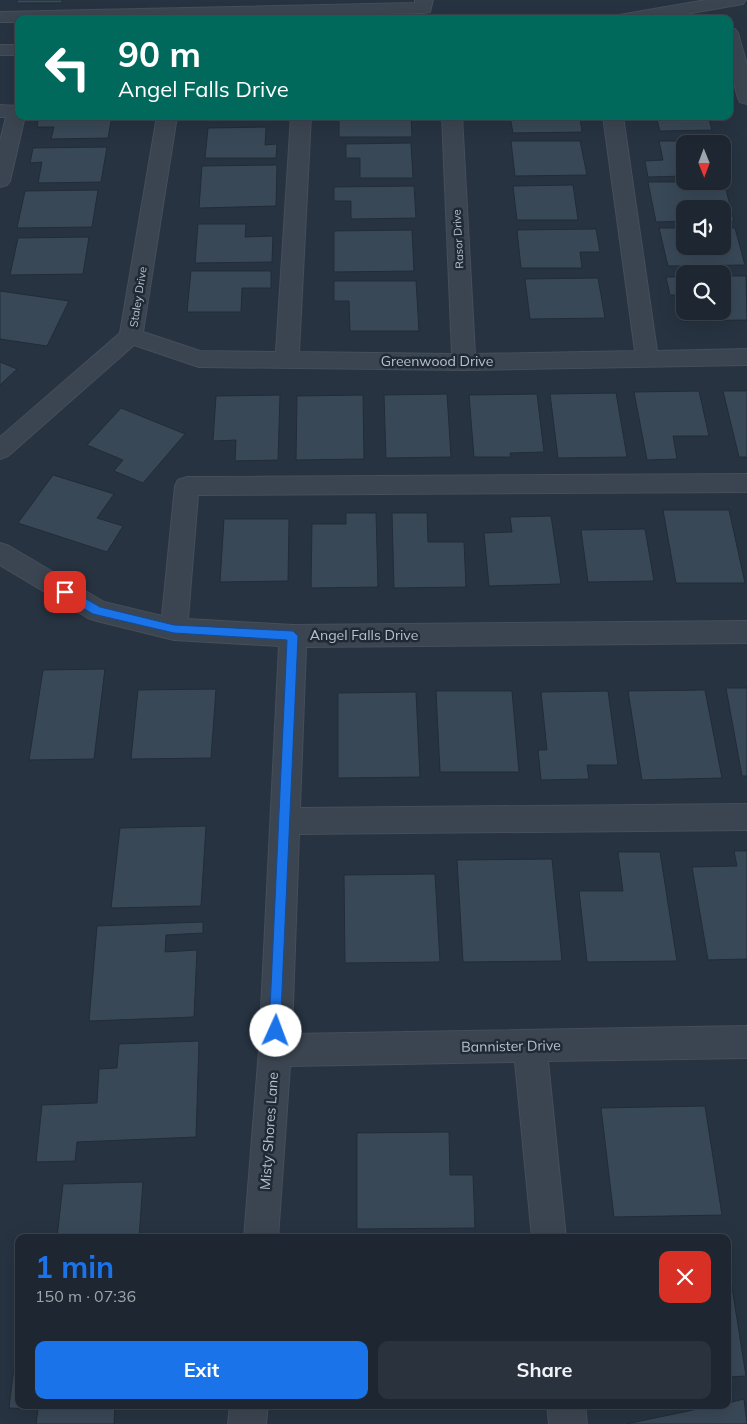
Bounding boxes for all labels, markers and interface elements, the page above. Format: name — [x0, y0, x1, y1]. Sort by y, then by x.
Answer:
text: 90 m — [118, 32, 201, 76]
icon: left — [35, 35, 100, 100]
text: Angel Falls Drive — [118, 75, 289, 103]
north arrow — [676, 135, 731, 190]
map controls — [676, 135, 731, 320]
button: sound — [676, 200, 731, 255]
street label: Rasor Drive — [449, 209, 467, 269]
button: search — [676, 265, 731, 320]
street label: Staley Drive — [126, 266, 150, 328]
street label: Greenwood Drive — [381, 352, 493, 370]
pin — [44, 571, 86, 613]
icon: arrive — [51, 578, 79, 606]
street label: Angel Falls Drive — [310, 626, 418, 644]
position arrow — [249, 1004, 301, 1056]
street label: Bannister Drive — [461, 1036, 561, 1056]
street label: Misty Shores Lane — [256, 1071, 282, 1191]
text: 1 min — [35, 1248, 114, 1286]
button: close — [659, 1251, 711, 1303]
text: 150 m · 07:36 — [35, 1286, 136, 1306]
button: Exit — [35, 1341, 368, 1399]
button: Share — [378, 1341, 711, 1399]

